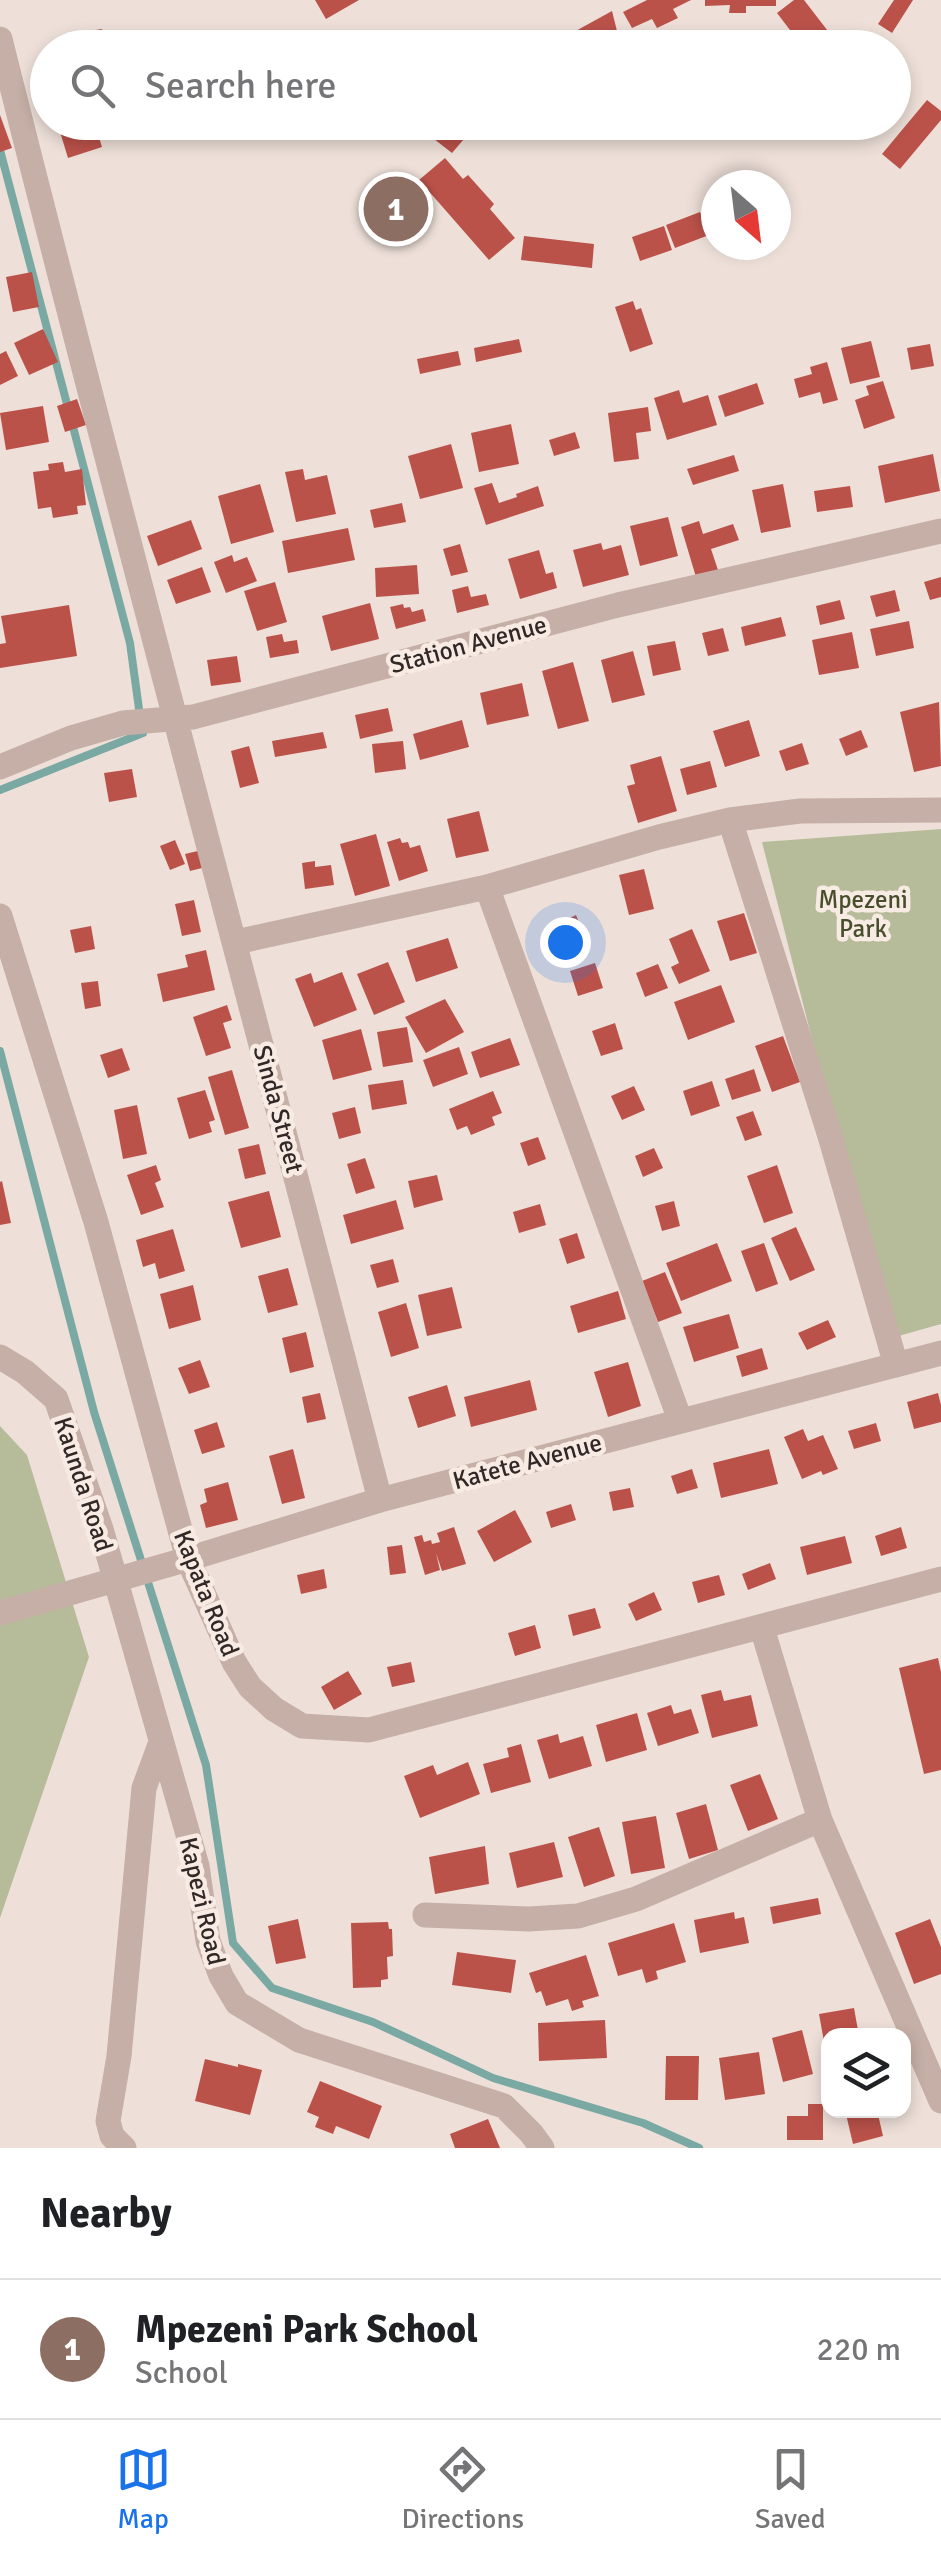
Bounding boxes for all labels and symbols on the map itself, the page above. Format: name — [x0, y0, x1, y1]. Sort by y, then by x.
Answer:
north arrow — [701, 170, 791, 260]
pin: 1 — [364, 172, 428, 246]
street label: Station Avenue — [386, 609, 550, 680]
park label: Mpezeni Park — [818, 884, 908, 944]
your location — [540, 917, 591, 968]
street label: Sinda Street — [247, 1042, 310, 1177]
street label: Kaunda Road — [47, 1413, 120, 1555]
street label: Katete Avenue — [449, 1427, 605, 1496]
street label: Kapata Road — [167, 1525, 246, 1661]
street label: Kapezi Road — [173, 1834, 232, 1968]

